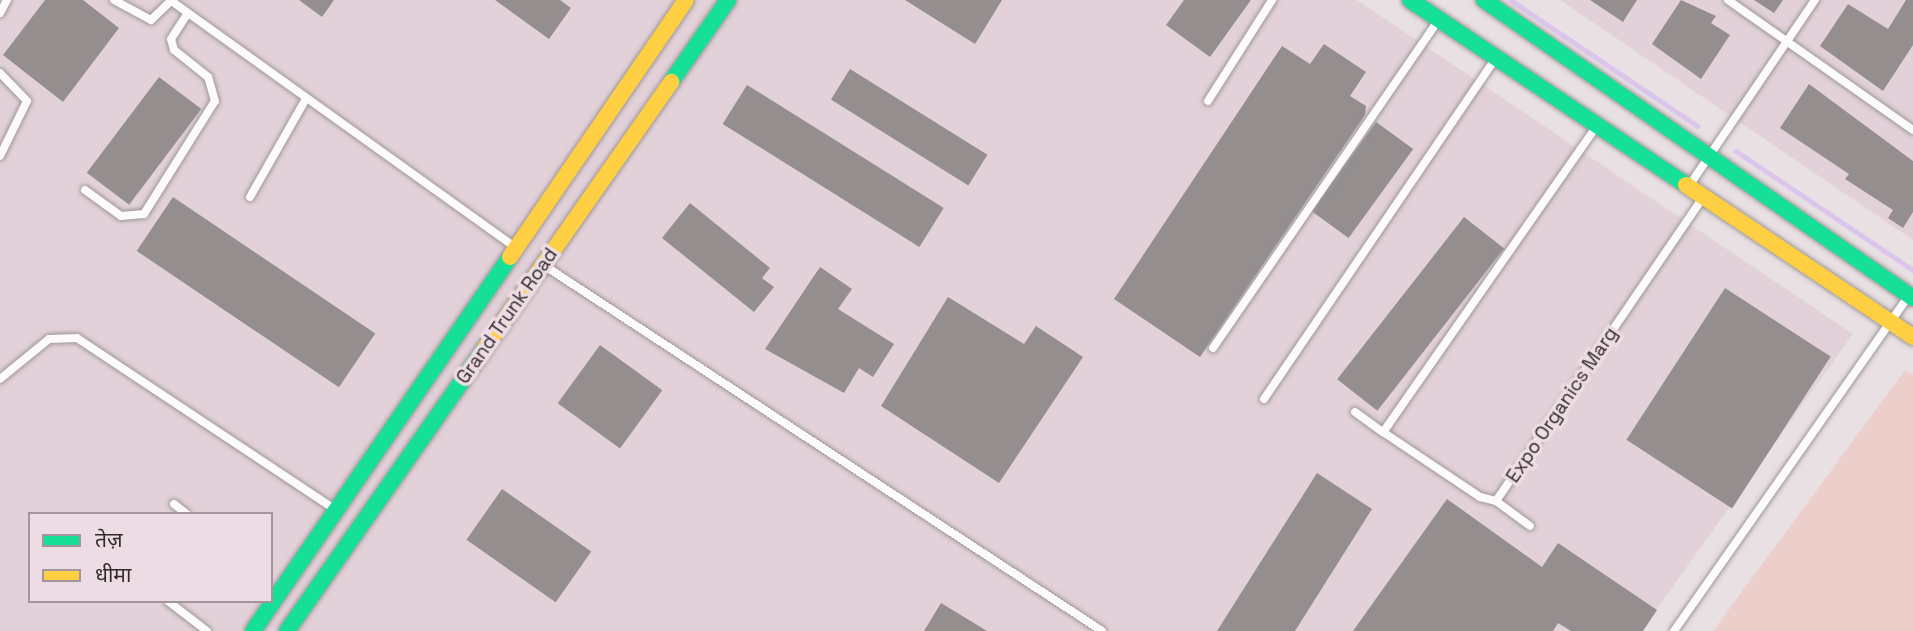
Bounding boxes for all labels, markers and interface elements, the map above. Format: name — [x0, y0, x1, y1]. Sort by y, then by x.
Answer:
street label: Grand Trunk Road — [451, 244, 563, 388]
street label: Expo Organics Marg — [1502, 323, 1622, 487]
legend — [28, 512, 273, 603]
text: तेज़ — [95, 526, 123, 553]
text: धीमा — [95, 561, 131, 588]

